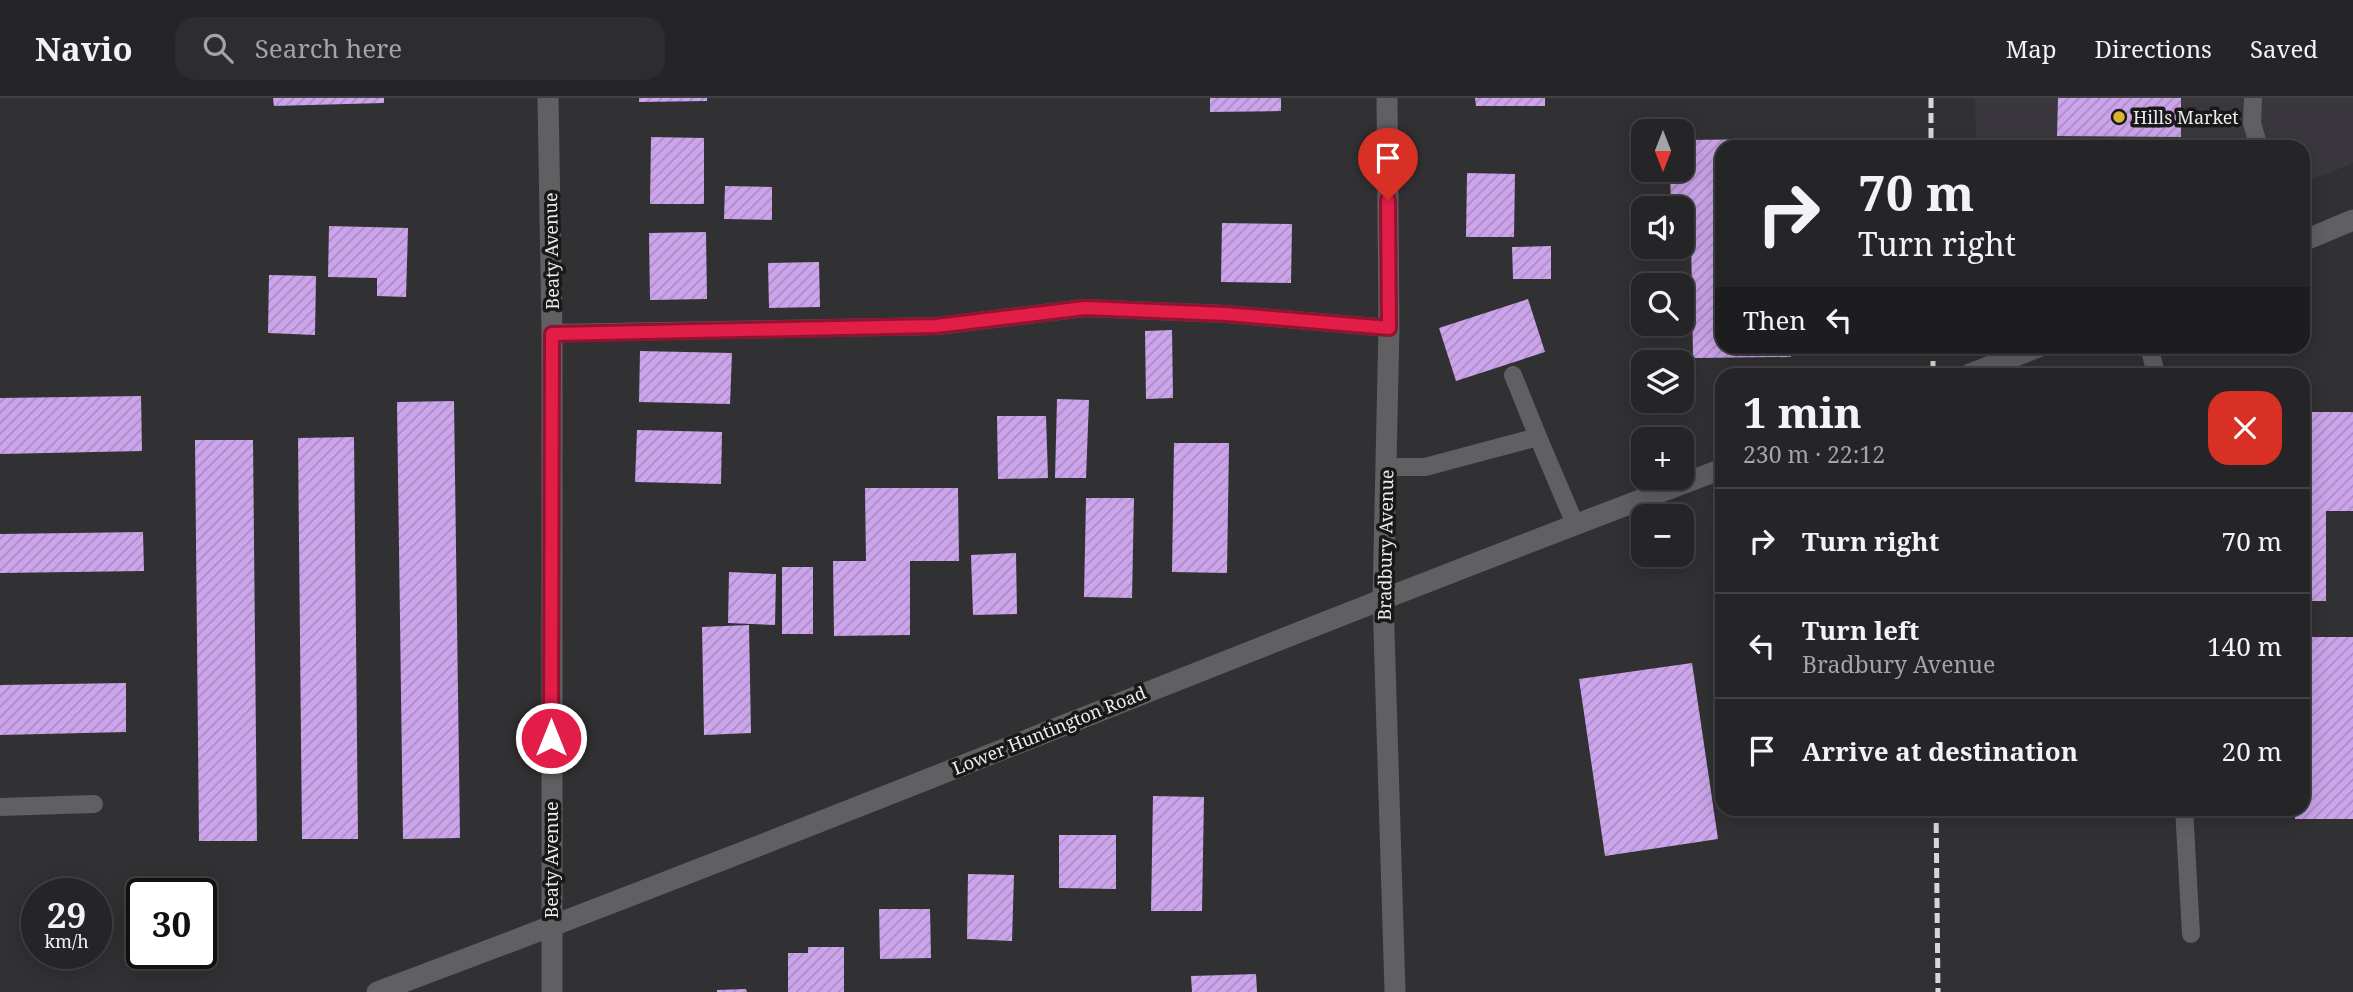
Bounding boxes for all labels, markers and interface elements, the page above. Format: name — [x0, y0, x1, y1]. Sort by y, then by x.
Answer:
search box — [175, 17, 665, 80]
text: Navio — [35, 26, 133, 71]
icon: search — [199, 29, 237, 67]
text: Search here — [255, 30, 402, 66]
text: Map — [2006, 32, 2057, 65]
text: Directions — [2095, 32, 2212, 65]
text: Saved — [2250, 32, 2318, 65]
place label: Hills Market — [2133, 105, 2239, 129]
marker: Hills Market — [2111, 109, 2127, 125]
north arrow — [1631, 119, 1694, 182]
map controls — [1631, 119, 1694, 567]
pin — [1358, 128, 1418, 200]
icon: arrive — [1369, 139, 1407, 177]
text: 70 m — [1858, 159, 1974, 225]
icon: right — [1743, 168, 1834, 259]
street label: Beaty Avenue — [538, 192, 564, 310]
button: sound — [1631, 196, 1694, 259]
text: Turn right — [1858, 222, 2016, 265]
button: search — [1631, 273, 1694, 336]
icon: left — [1820, 301, 1858, 339]
text: Then — [1743, 302, 1806, 338]
button: layers — [1631, 350, 1694, 413]
text: 1 min — [1743, 383, 1862, 440]
button: close — [2208, 391, 2282, 465]
button: + — [1631, 427, 1694, 490]
text: 230 m · 22:12 — [1743, 438, 1885, 470]
street label: Bradbury Avenue — [1372, 469, 1398, 621]
button: − — [1631, 504, 1694, 567]
icon: right — [1743, 522, 1781, 560]
text: Turn right — [1802, 523, 1939, 559]
text: 70 m — [2222, 523, 2282, 559]
text: Turn left — [1802, 612, 1919, 648]
icon: left — [1743, 627, 1781, 665]
text: 140 m — [2207, 628, 2282, 664]
text: Bradbury Avenue — [1802, 648, 1995, 680]
street label: Lower Huntington Road — [949, 680, 1149, 780]
position arrow — [514, 701, 588, 775]
icon: arrive — [1743, 732, 1781, 770]
text: Arrive at destination — [1802, 733, 2078, 769]
text: 20 m — [2222, 733, 2282, 769]
street label: Beaty Avenue — [539, 801, 563, 919]
speed limit sign: 30 — [126, 878, 217, 969]
text: 29 — [47, 891, 86, 938]
text: km/h — [44, 929, 89, 953]

